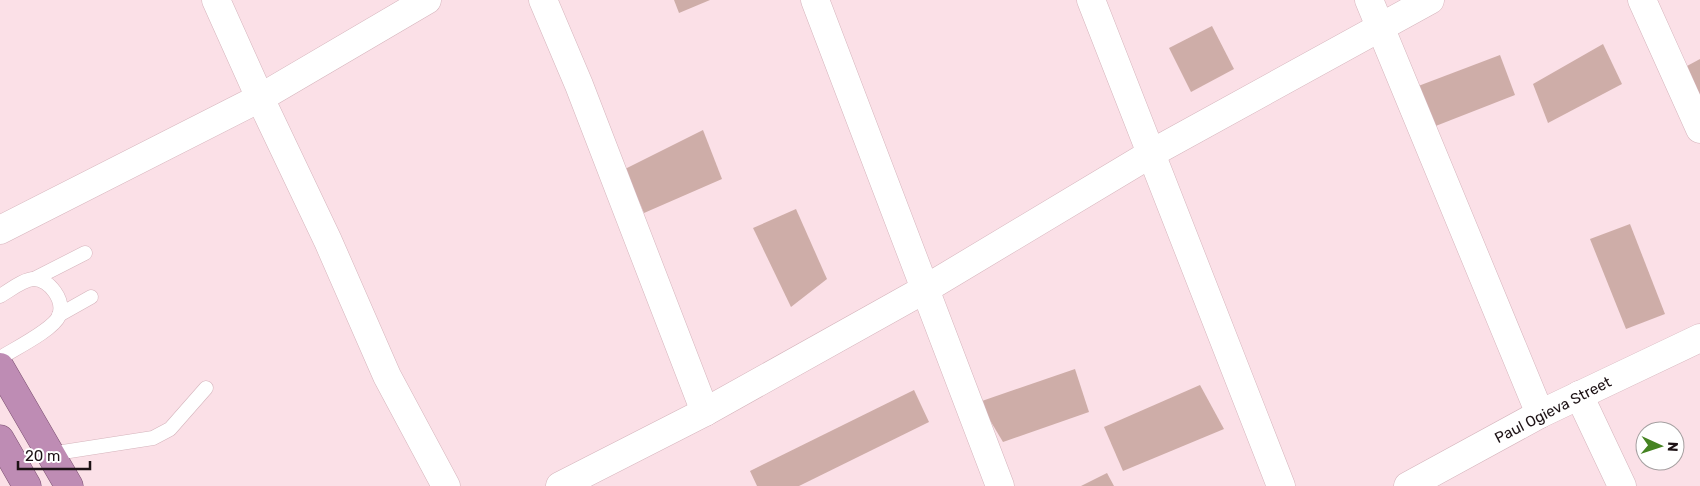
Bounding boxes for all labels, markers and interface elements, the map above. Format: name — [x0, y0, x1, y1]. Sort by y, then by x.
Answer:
street label: Paul Ogieva Street — [1492, 373, 1614, 447]
north arrow — [1635, 421, 1685, 471]
scale bar — [18, 438, 90, 470]
text: N — [1664, 441, 1681, 452]
text: 20 m — [25, 447, 60, 465]

